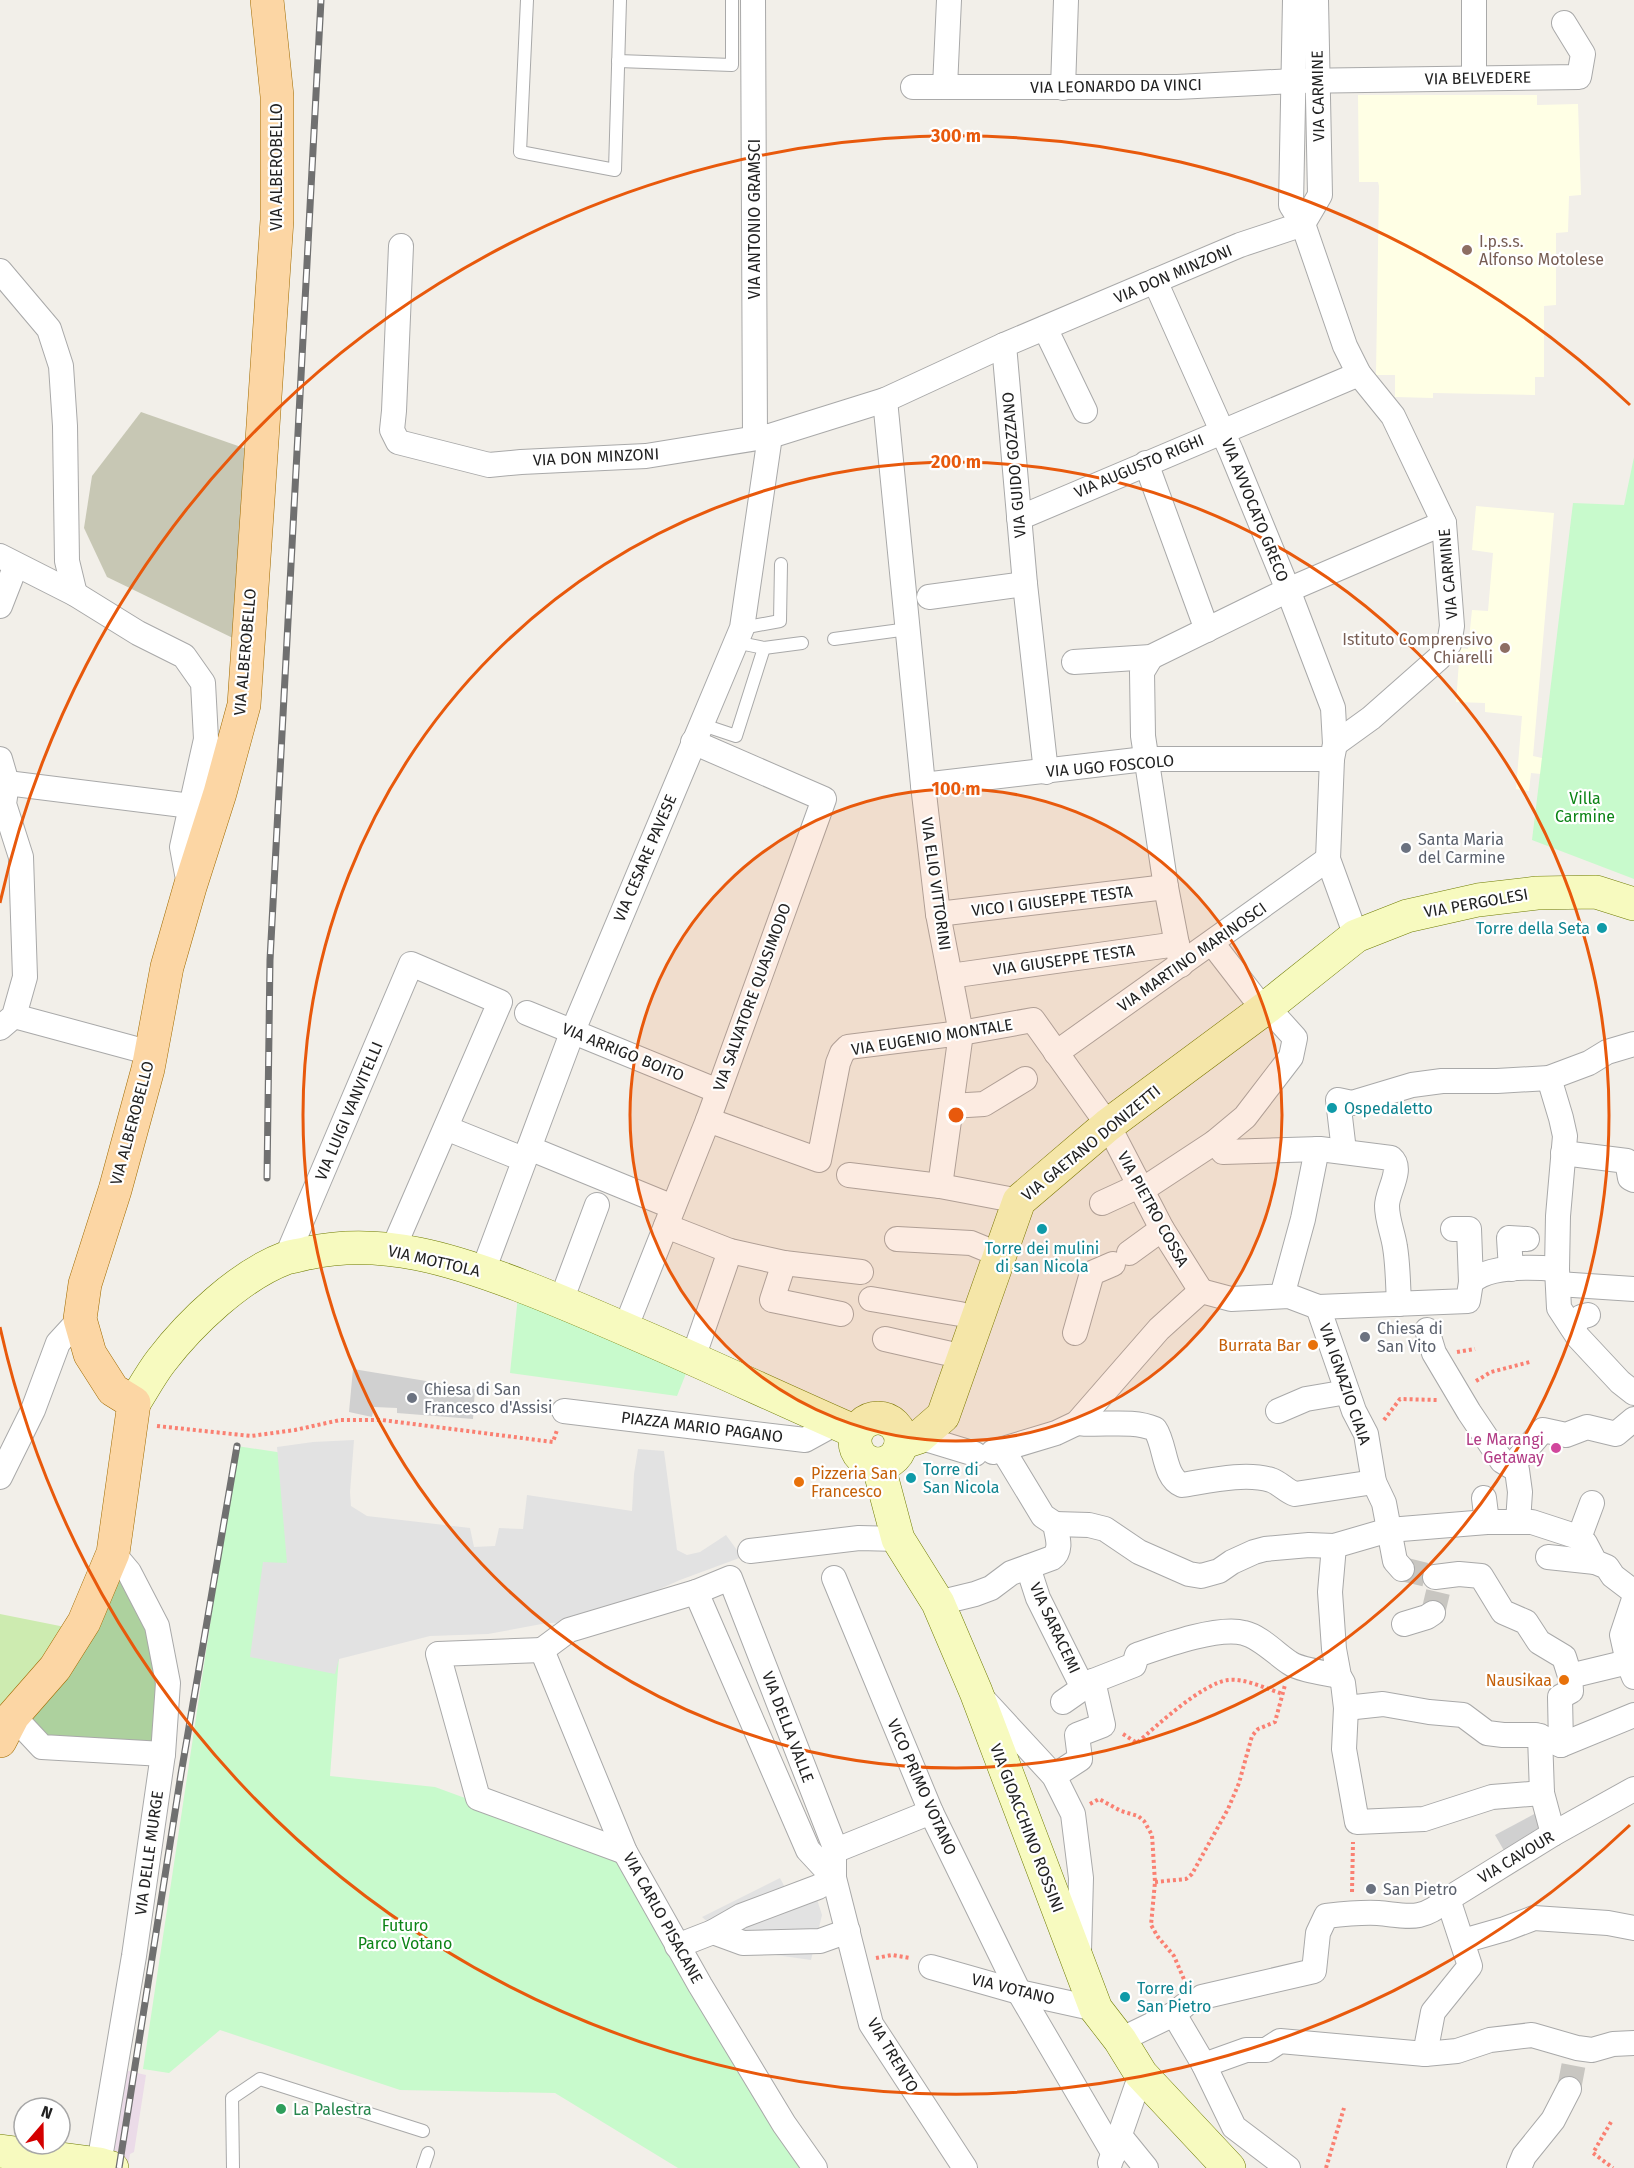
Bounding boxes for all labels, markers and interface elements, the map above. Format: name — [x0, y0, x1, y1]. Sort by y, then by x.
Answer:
street label: VIA CARMINE — [1308, 50, 1328, 142]
street label: VIA BELVEDERE — [1425, 68, 1531, 88]
street label: VIA LEONARDO DA VINCI — [1030, 75, 1202, 97]
street label: VIA ALBEROBELLO — [267, 103, 286, 231]
text: 300 m — [930, 125, 981, 147]
street label: VIA ANTONIO GRAMSCI — [745, 139, 764, 299]
place label: I.p.s.s. Alfonso Motolese — [1479, 232, 1604, 269]
street label: VIA DON MINZONI — [1111, 241, 1235, 307]
marker: I.p.s.s. Alfonso Motolese — [1460, 243, 1474, 257]
street label: VIA GUIDO GOZZANO — [998, 391, 1030, 539]
street label: VIA AUGUSTO RIGHI — [1071, 430, 1207, 502]
street label: VIA AVVOCATO GRECO — [1218, 436, 1292, 584]
street label: VIA DON MINZONI — [532, 444, 660, 470]
text: 200 m — [931, 451, 981, 473]
street label: VIA CARMINE — [1435, 528, 1461, 620]
street label: VIA ALBEROBELLO — [230, 588, 260, 716]
place label: Istituto Comprensivo Chiarelli — [1342, 630, 1493, 667]
marker: Istituto Comprensivo Chiarelli — [1498, 641, 1512, 655]
street label: VIA UGO FOSCOLO — [1045, 751, 1175, 781]
text: 100 m — [932, 778, 980, 800]
park label: Villa Carmine — [1555, 789, 1615, 826]
street label: VIA CESARE PAVESE — [610, 791, 680, 925]
street label: VIA ELIO VITTORINI — [917, 816, 955, 952]
place label: Santa Maria del Carmine — [1418, 830, 1505, 867]
marker: Santa Maria del Carmine — [1399, 841, 1413, 855]
street label: VICO I GIUSEPPE TESTA — [970, 882, 1134, 920]
street label: VIA PERGOLESI — [1422, 884, 1530, 922]
street label: VIA MARTINO MARINOSCI — [1114, 898, 1270, 1016]
street label: VIA SALVATORE QUASIMODO — [709, 900, 795, 1094]
place label: Torre della Seta — [1476, 919, 1590, 938]
marker: Torre della Seta — [1595, 921, 1609, 935]
street label: VIA GIUSEPPE TESTA — [992, 941, 1137, 979]
street label: VIA EUGENIO MONTALE — [850, 1015, 1014, 1059]
street label: VIA ARRIGO BOITO — [559, 1019, 687, 1085]
street label: VIA LUIGI VANVITELLI — [311, 1039, 387, 1183]
street label: VIA ALBEROBELLO — [106, 1059, 158, 1187]
street label: VIA GAETANO DONIZETTI — [1018, 1081, 1164, 1205]
place label: Ospedaletto — [1344, 1099, 1433, 1118]
marker: Ospedaletto — [1325, 1101, 1339, 1115]
centre of rings — [946, 1105, 966, 1125]
street label: VIA PIETRO COSSA — [1113, 1148, 1193, 1271]
marker: Torre dei mulini di san Nicola — [1035, 1222, 1049, 1236]
place label: Torre dei mulini di san Nicola — [985, 1239, 1099, 1276]
street label: VIA MOTTOLA — [386, 1241, 483, 1281]
place label: Chiesa di San Vito — [1377, 1319, 1443, 1356]
street label: VIA IGNAZIO CIAIA — [1315, 1321, 1375, 1448]
marker: Chiesa di San Vito — [1358, 1330, 1372, 1344]
place label: Burrata Bar — [1218, 1336, 1302, 1355]
marker: Burrata Bar — [1306, 1338, 1320, 1352]
place label: Chiesa di San Francesco d'Assisi — [424, 1380, 552, 1417]
marker: Chiesa di San Francesco d'Assisi — [405, 1391, 419, 1405]
street label: PIAZZA MARIO PAGANO — [620, 1408, 784, 1446]
place label: Le Marangi Getaway — [1466, 1430, 1544, 1467]
marker: Le Marangi Getaway — [1549, 1441, 1563, 1455]
place label: Torre di San Nicola — [923, 1460, 999, 1497]
place label: Pizzeria San Francesco — [811, 1464, 898, 1501]
marker: Torre di San Nicola — [904, 1471, 918, 1485]
marker: Pizzeria San Francesco — [792, 1475, 806, 1489]
street label: VIA SARACEMI — [1026, 1579, 1084, 1677]
street label: VIA DELLA VALLE — [758, 1669, 818, 1785]
place label: Nausikaa — [1486, 1671, 1552, 1690]
marker: Nausikaa — [1557, 1673, 1571, 1687]
street label: VICO PRIMO VOTANO — [883, 1716, 961, 1858]
street label: VIA GIOACCHINO ROSSINI — [986, 1741, 1068, 1915]
street label: VIA DELLE MURGE — [131, 1789, 167, 1917]
street label: VIA CAVOUR — [1475, 1827, 1558, 1887]
street label: VIA CARLO PISACANE — [619, 1849, 707, 1987]
place label: San Pietro — [1383, 1880, 1457, 1899]
marker: San Pietro — [1364, 1882, 1378, 1896]
park label: Futuro Parco Votano — [358, 1916, 452, 1953]
street label: VIA VOTANO — [969, 1970, 1057, 2008]
place label: Torre di San Pietro — [1137, 1979, 1211, 2016]
marker: Torre di San Pietro — [1118, 1990, 1132, 2004]
street label: VIA TRENTO — [863, 2014, 923, 2096]
north arrow — [12, 2096, 72, 2156]
place label: La Palestra — [293, 2100, 372, 2119]
text: N — [39, 2102, 55, 2123]
marker: La Palestra — [274, 2102, 288, 2116]

